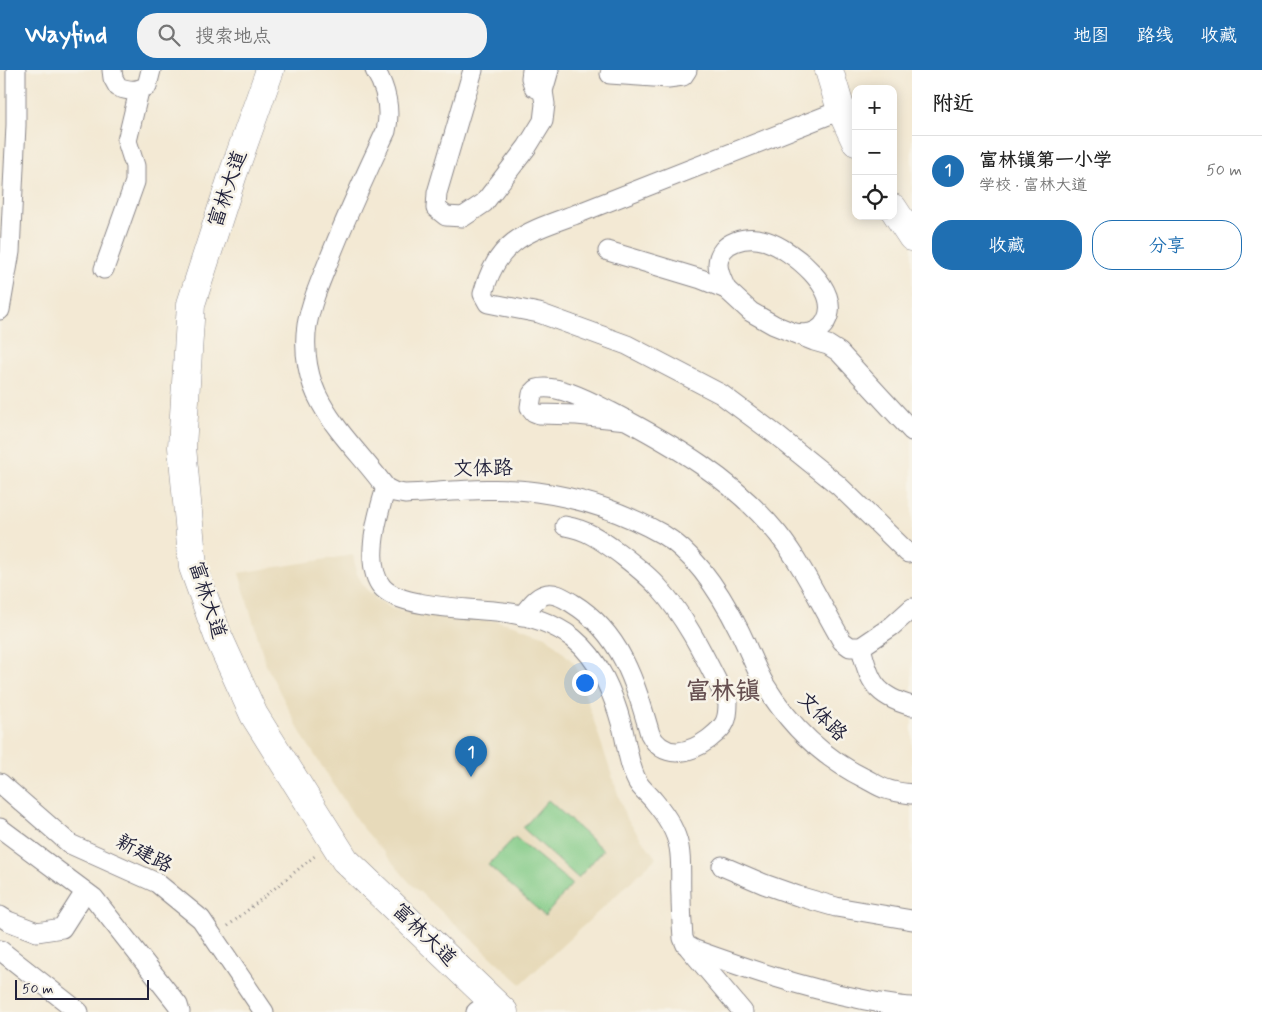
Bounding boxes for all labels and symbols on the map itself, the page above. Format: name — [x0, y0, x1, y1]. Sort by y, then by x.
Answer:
street label: 富林大道 — [202, 147, 254, 231]
street label: 文体路 — [453, 455, 514, 483]
street label: 富林大道 — [182, 558, 232, 642]
your location — [572, 670, 598, 696]
district label: 富林镇 — [685, 676, 761, 709]
street label: 文体路 — [791, 686, 853, 748]
pin: 1 — [455, 736, 487, 777]
street label: 新建路 — [111, 828, 178, 880]
street label: 富林大道 — [386, 898, 462, 972]
scale bar — [15, 977, 149, 1000]

